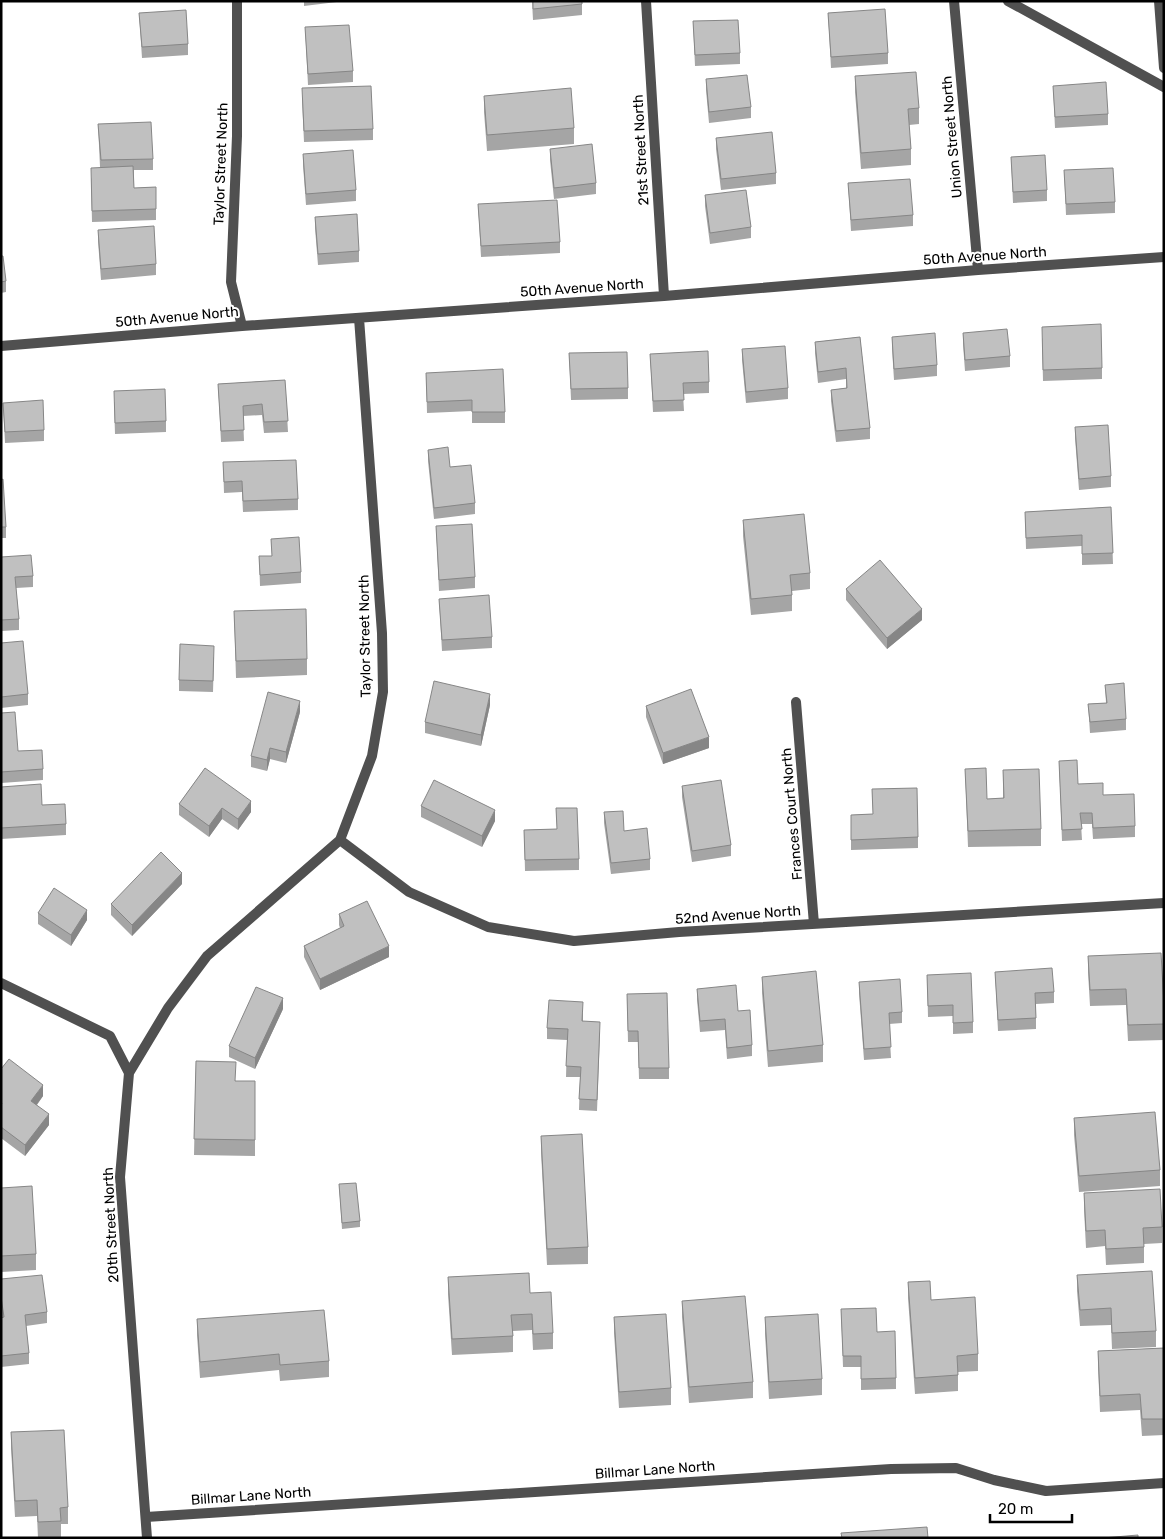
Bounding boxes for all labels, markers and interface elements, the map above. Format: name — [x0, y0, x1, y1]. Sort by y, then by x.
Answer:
street label: Union Street North — [938, 75, 966, 199]
street label: 21st Street North — [630, 94, 652, 206]
street label: Taylor Street North — [210, 102, 232, 226]
street label: 50th Avenue North — [923, 243, 1047, 269]
street label: 50th Avenue North — [520, 275, 644, 301]
street label: 50th Avenue North — [115, 303, 239, 331]
street label: Taylor Street North — [355, 574, 375, 698]
street label: Frances Court North — [778, 747, 806, 881]
street label: 52nd Avenue North — [675, 902, 801, 928]
street label: 20th Street North — [99, 1167, 123, 1283]
street label: Billmar Lane North — [594, 1457, 716, 1483]
street label: Billmar Lane North — [190, 1483, 312, 1509]
scale bar — [990, 1492, 1072, 1524]
text: 20 m — [998, 1500, 1033, 1518]

